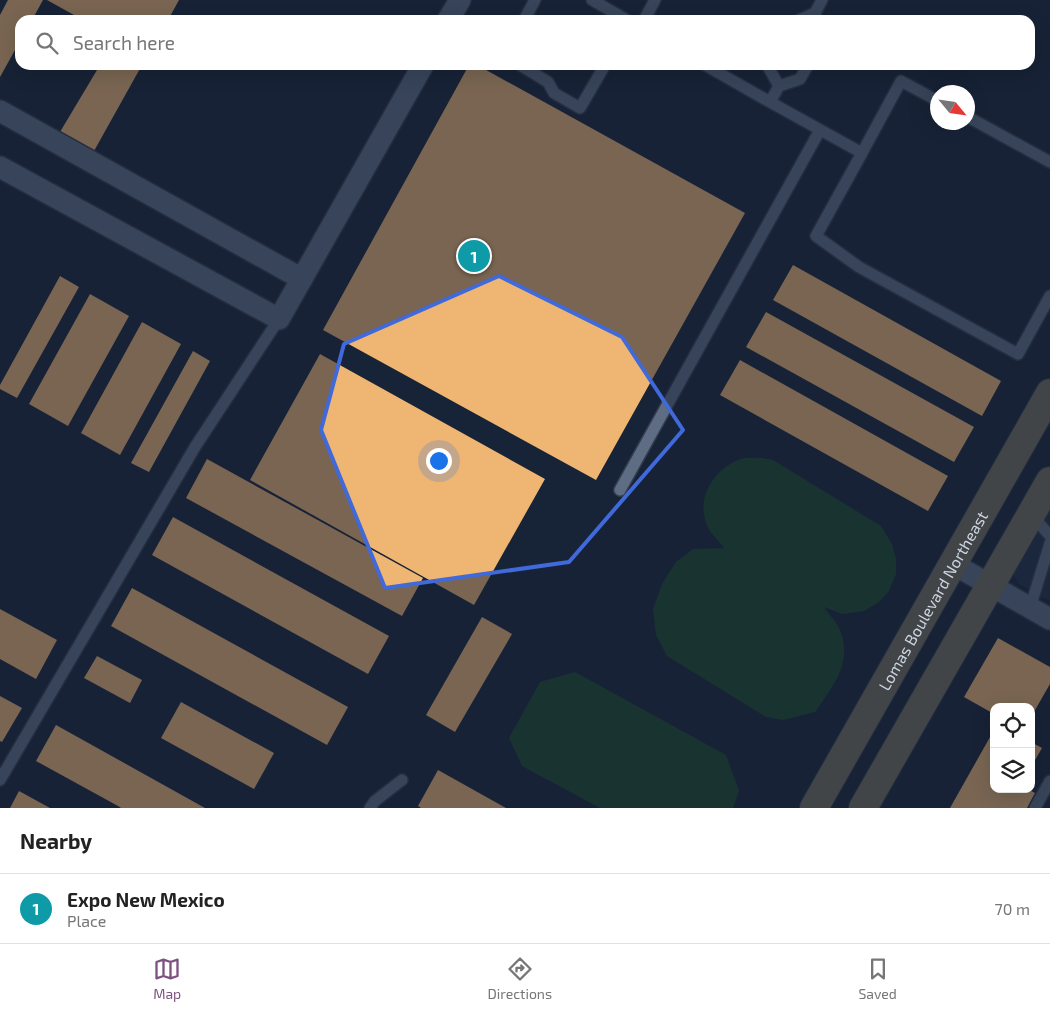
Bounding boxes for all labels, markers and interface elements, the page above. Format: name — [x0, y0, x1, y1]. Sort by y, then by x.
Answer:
search box — [15, 15, 1035, 70]
icon: search — [33, 29, 61, 57]
text: Search here — [73, 31, 175, 54]
north arrow — [930, 85, 975, 130]
pin: 1 — [458, 237, 490, 275]
your location — [426, 448, 452, 474]
street label: Lomas Boulevard Northeast — [874, 507, 991, 693]
map controls — [990, 703, 1035, 793]
button: locate — [990, 703, 1035, 748]
button: layers — [990, 748, 1035, 793]
text: Nearby — [20, 828, 92, 853]
text: Expo New Mexico — [67, 888, 225, 911]
text: 1 — [33, 899, 39, 918]
text: 70 m — [995, 899, 1030, 918]
text: Place — [67, 911, 106, 930]
tab: Map — [153, 955, 181, 1002]
tab: Directions — [488, 955, 552, 1002]
tab: Saved — [858, 955, 897, 1002]

